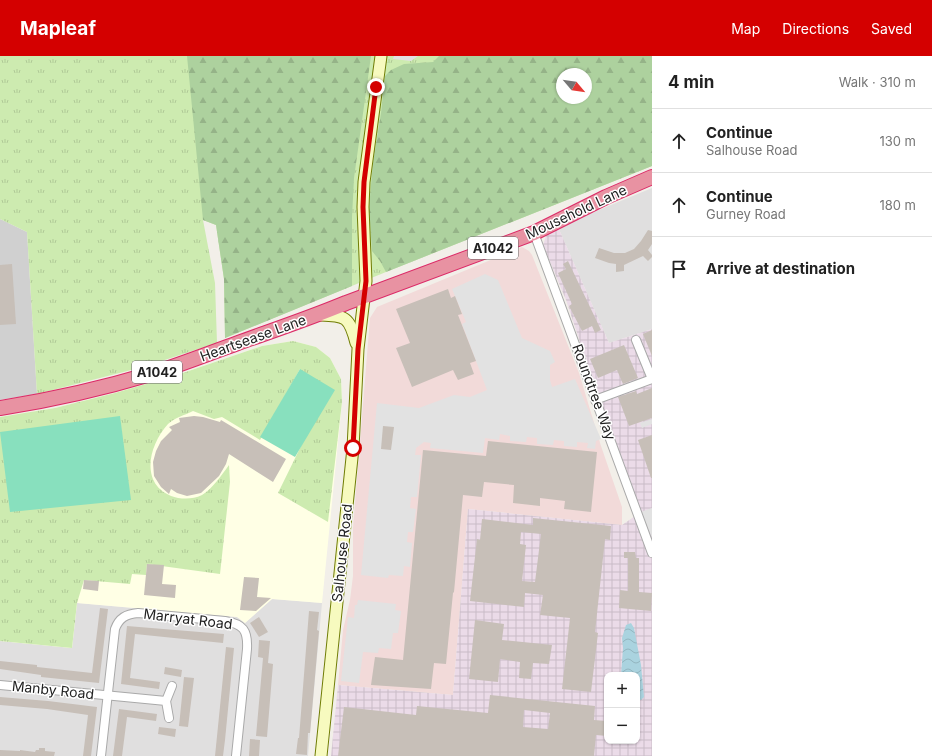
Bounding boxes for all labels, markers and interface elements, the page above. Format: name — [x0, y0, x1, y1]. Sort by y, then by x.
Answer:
text: Mapleaf — [20, 17, 96, 40]
text: Map — [731, 20, 760, 37]
text: Directions — [782, 20, 849, 37]
text: Saved — [871, 20, 912, 37]
north arrow — [556, 68, 592, 104]
text: 4 min — [668, 72, 714, 92]
text: Walk · 310 m — [839, 74, 916, 90]
route end — [367, 78, 385, 96]
text: Continue — [706, 123, 773, 142]
icon: ahead — [668, 130, 690, 152]
text: 130 m — [879, 133, 916, 149]
text: Salhouse Road — [706, 142, 797, 158]
street label: Mousehold Lane — [523, 181, 629, 242]
text: Continue — [706, 187, 773, 206]
icon: ahead — [668, 194, 690, 216]
text: 180 m — [879, 197, 916, 213]
text: Gurney Road — [706, 206, 786, 222]
road number: A1042 — [468, 237, 518, 259]
icon: arrive — [668, 258, 690, 280]
text: Arrive at destination — [706, 259, 855, 278]
street label: Heartsease Lane — [197, 310, 308, 365]
street label: Roundtree Way — [569, 341, 620, 442]
road number: A1042 — [132, 361, 182, 383]
route start — [344, 439, 362, 457]
street label: Salhouse Road — [328, 503, 355, 603]
street label: Marryat Road — [143, 605, 233, 632]
map controls — [604, 672, 640, 744]
button: + — [604, 672, 640, 708]
street label: Manby Road — [11, 677, 95, 702]
button: − — [604, 708, 640, 744]

